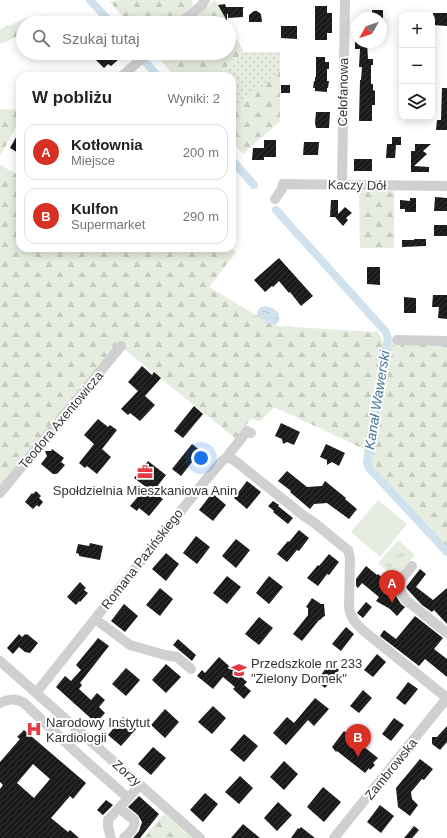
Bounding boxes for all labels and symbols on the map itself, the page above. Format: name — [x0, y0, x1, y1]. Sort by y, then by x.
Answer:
north arrow — [351, 12, 387, 48]
street label: Celofanowa — [335, 57, 351, 126]
street label: Kaczy Dół — [328, 177, 386, 193]
water label: Kanał Wawerski — [361, 348, 393, 451]
street label: Teodora Axentowicza — [16, 368, 107, 472]
your location — [191, 448, 211, 468]
office icon: Społdzielnia Mieszkaniowa Anin — [136, 463, 154, 481]
place label: Społdzielnia Mieszkaniowa Anin — [53, 483, 237, 498]
street label: Romana Pazińskiego — [98, 506, 186, 612]
pin: A — [379, 570, 405, 603]
place label: Przedszkole nr 233 "Zielony Domek" — [251, 656, 362, 686]
school or university icon: Przedszkole nr 233 "Zielony Domek" — [230, 661, 248, 679]
place label: Narodowy Instytut Kardiologii — [46, 715, 150, 745]
hospital icon: Narodowy Instytut Kardiologii — [25, 720, 43, 738]
pin: B — [345, 724, 371, 757]
street label: Zambrowska — [362, 735, 421, 803]
street label: Zorzy — [110, 757, 145, 790]

